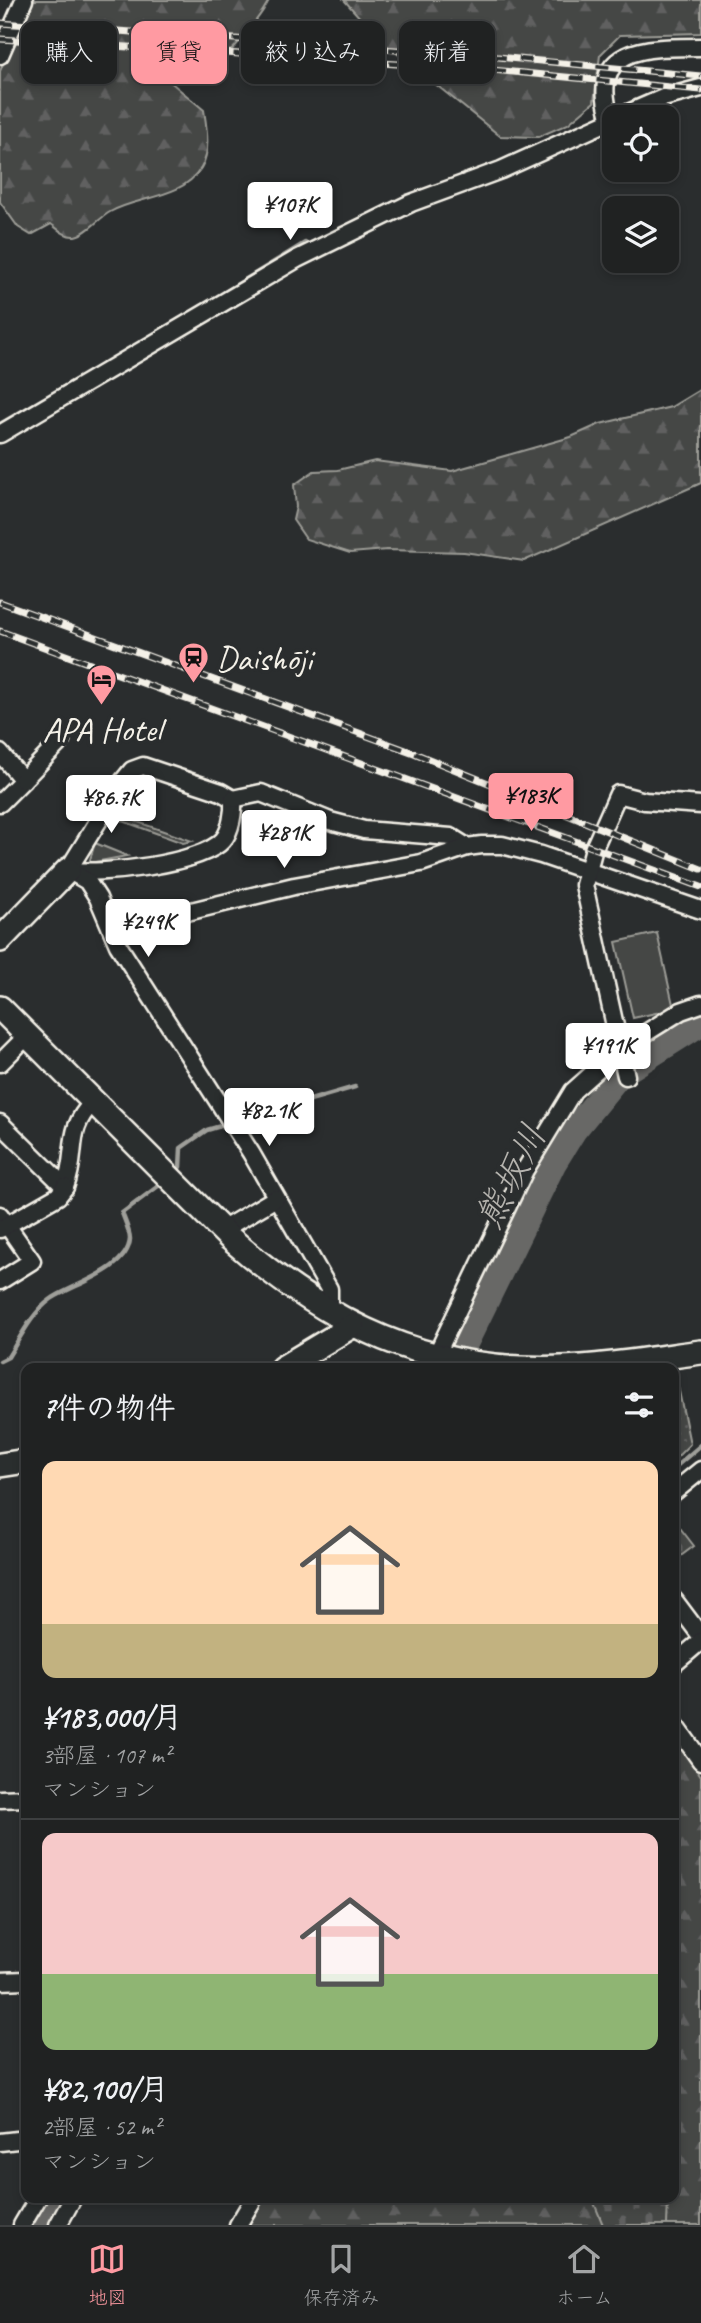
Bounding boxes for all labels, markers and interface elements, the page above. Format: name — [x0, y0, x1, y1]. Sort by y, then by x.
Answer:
chip: 購入 — [21, 21, 117, 84]
chip: 賃貸 — [131, 21, 227, 84]
chip: 絞り込み — [241, 21, 385, 84]
chip: 新着 — [399, 21, 495, 84]
map controls — [602, 105, 679, 273]
button: locate — [602, 105, 679, 182]
pin: ¥107K — [241, 182, 339, 242]
text: ¥107K — [264, 190, 317, 219]
button: layers — [602, 196, 679, 273]
place label: Daishōji — [216, 636, 316, 681]
station icon: Daishōji — [176, 641, 210, 685]
hotel icon: APA Hotel — [85, 663, 119, 707]
place label: APA Hotel — [42, 707, 168, 752]
pin: ¥183K — [482, 774, 580, 833]
pin: ¥86.7K — [54, 776, 168, 835]
text: ¥183K — [504, 781, 558, 810]
text: ¥86.7K — [82, 783, 140, 812]
pin: ¥281K — [235, 810, 333, 870]
text: ¥281K — [257, 818, 311, 847]
pin: ¥249K — [99, 900, 197, 959]
text: ¥249K — [122, 907, 174, 936]
pin: ¥191K — [559, 1024, 657, 1083]
text: ¥191K — [582, 1031, 634, 1060]
pin: ¥82.1K — [212, 1088, 326, 1148]
text: ¥82.1K — [240, 1096, 298, 1125]
water label: 熊坂川 — [464, 1116, 557, 1236]
icon: filters — [620, 1386, 658, 1424]
text: 7件の物件 — [42, 1389, 175, 1427]
icon: home — [287, 1507, 413, 1633]
text: ¥183,000/月 — [42, 1698, 182, 1736]
text: 3部屋 · 107 m² — [42, 1741, 171, 1770]
text: マンション — [42, 1775, 156, 1804]
icon: home — [287, 1879, 413, 2005]
text: ¥82,100/月 — [42, 2070, 169, 2108]
text: 2部屋 · 52 m² — [42, 2113, 160, 2142]
text: マンション — [42, 2147, 156, 2176]
tab: 地図 — [88, 2240, 126, 2310]
tab: 保存済み — [303, 2240, 379, 2310]
tab: ホーム — [556, 2240, 613, 2310]

